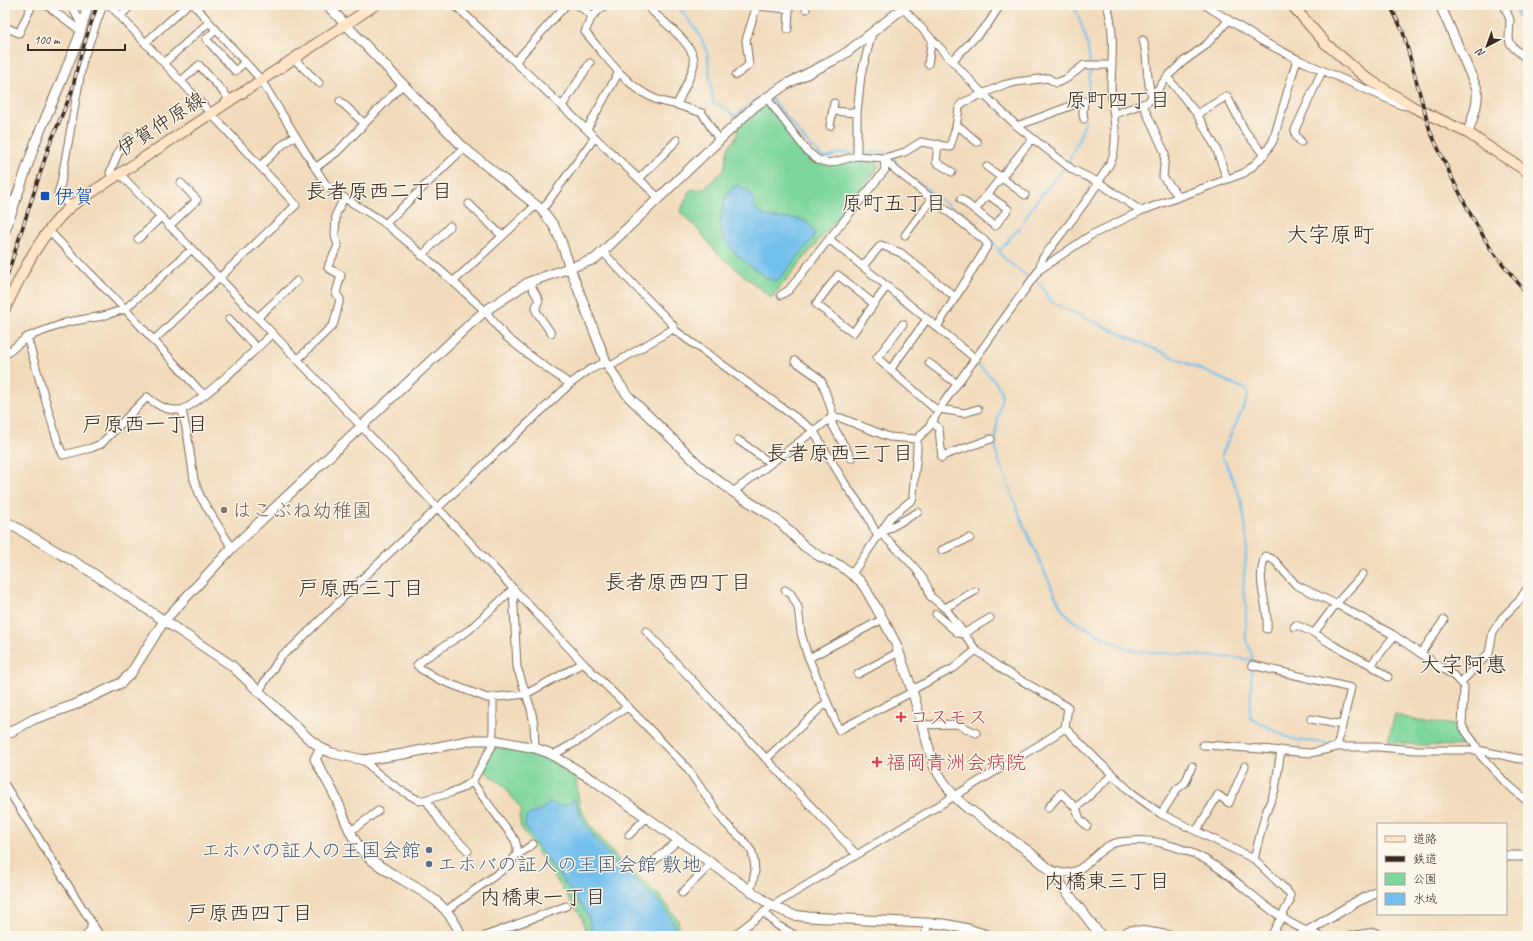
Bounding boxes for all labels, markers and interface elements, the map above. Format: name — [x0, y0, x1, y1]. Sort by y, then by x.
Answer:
scale bar — [28, 26, 125, 52]
north arrow — [1467, 26, 1507, 66]
text: 100 m — [34, 32, 61, 48]
text: N — [1472, 45, 1488, 61]
street label: 伊賀仲原線 — [112, 86, 210, 162]
district label: 原町四丁目 — [1066, 87, 1171, 113]
district label: 長者原西二丁目 — [306, 178, 453, 204]
place label: 伊賀 — [54, 184, 94, 209]
marker: 伊賀 — [39, 190, 51, 202]
district label: 原町五丁目 — [842, 190, 947, 216]
district label: 大字原町 — [1286, 221, 1374, 249]
district label: 戸原西一丁目 — [82, 411, 208, 437]
district label: 長者原西三丁目 — [767, 440, 914, 466]
place label: はこぶね幼稚園 — [232, 498, 372, 523]
marker: はこぶね幼稚園 — [219, 505, 229, 515]
district label: 長者原西四丁目 — [605, 569, 752, 595]
district label: 戸原西三丁目 — [298, 575, 424, 601]
district label: 大字阿惠 — [1419, 651, 1507, 679]
place label: コスモス — [909, 705, 988, 730]
marker: コスモス — [896, 712, 906, 722]
place label: 福岡青洲会病院 — [886, 750, 1026, 775]
marker: 福岡青洲会病院 — [871, 756, 883, 768]
legend — [1377, 823, 1507, 915]
text: 道路 — [1413, 831, 1437, 847]
place label: エホバの証人の王国会館 — [201, 838, 421, 863]
marker: エホバの証人の王国会館 — [424, 845, 434, 855]
text: 鉄道 — [1413, 851, 1437, 867]
place label: エホバの証人の王国会館 敷地 — [437, 852, 702, 877]
marker: エホバの証人の王国会館 敷地 — [424, 859, 434, 869]
district label: 内橋東三丁目 — [1044, 868, 1170, 894]
text: 公園 — [1413, 871, 1437, 887]
district label: 内橋東一丁目 — [480, 884, 606, 910]
text: 水域 — [1413, 891, 1437, 907]
district label: 戸原西四丁目 — [187, 900, 313, 926]

